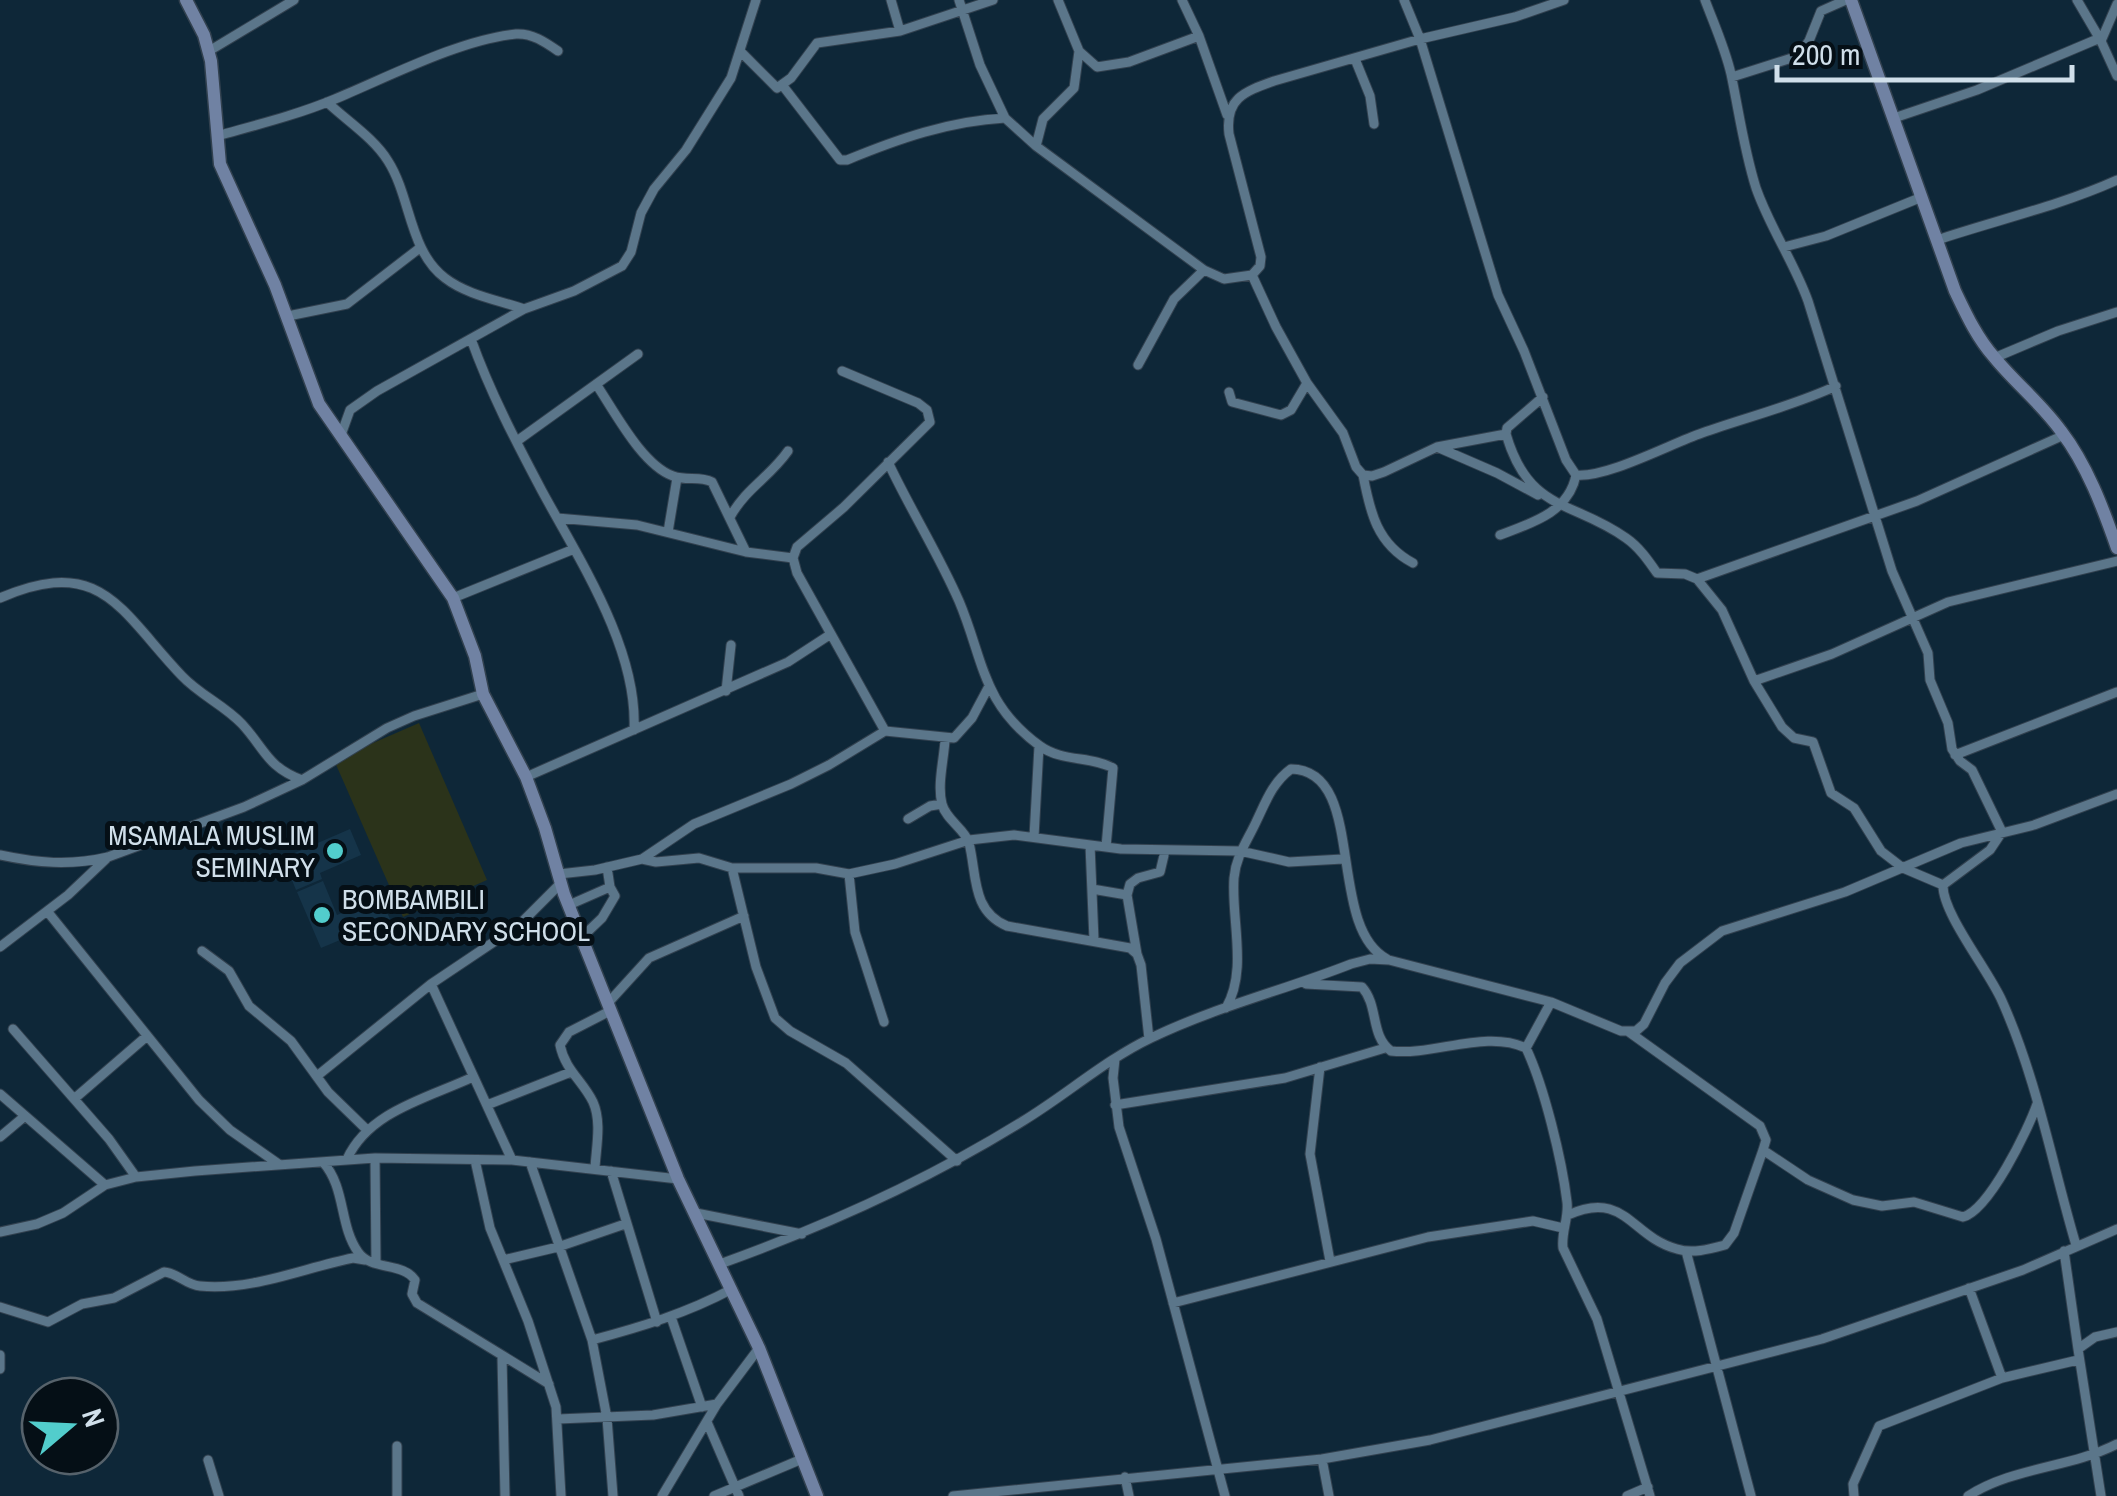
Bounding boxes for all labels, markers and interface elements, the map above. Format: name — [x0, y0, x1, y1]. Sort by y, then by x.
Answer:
scale bar — [1777, 20, 2072, 82]
text: 200 m — [1792, 34, 1860, 74]
place label: MSAMALA MUSLIM SEMINARY — [108, 816, 316, 886]
marker: MSAMALA MUSLIM SEMINARY — [324, 840, 346, 862]
place label: BOMBAMBILI SECONDARY SCHOOL — [342, 880, 590, 950]
marker: BOMBAMBILI SECONDARY SCHOOL — [311, 904, 333, 926]
north arrow — [20, 1376, 120, 1476]
text: N — [73, 1404, 114, 1432]

